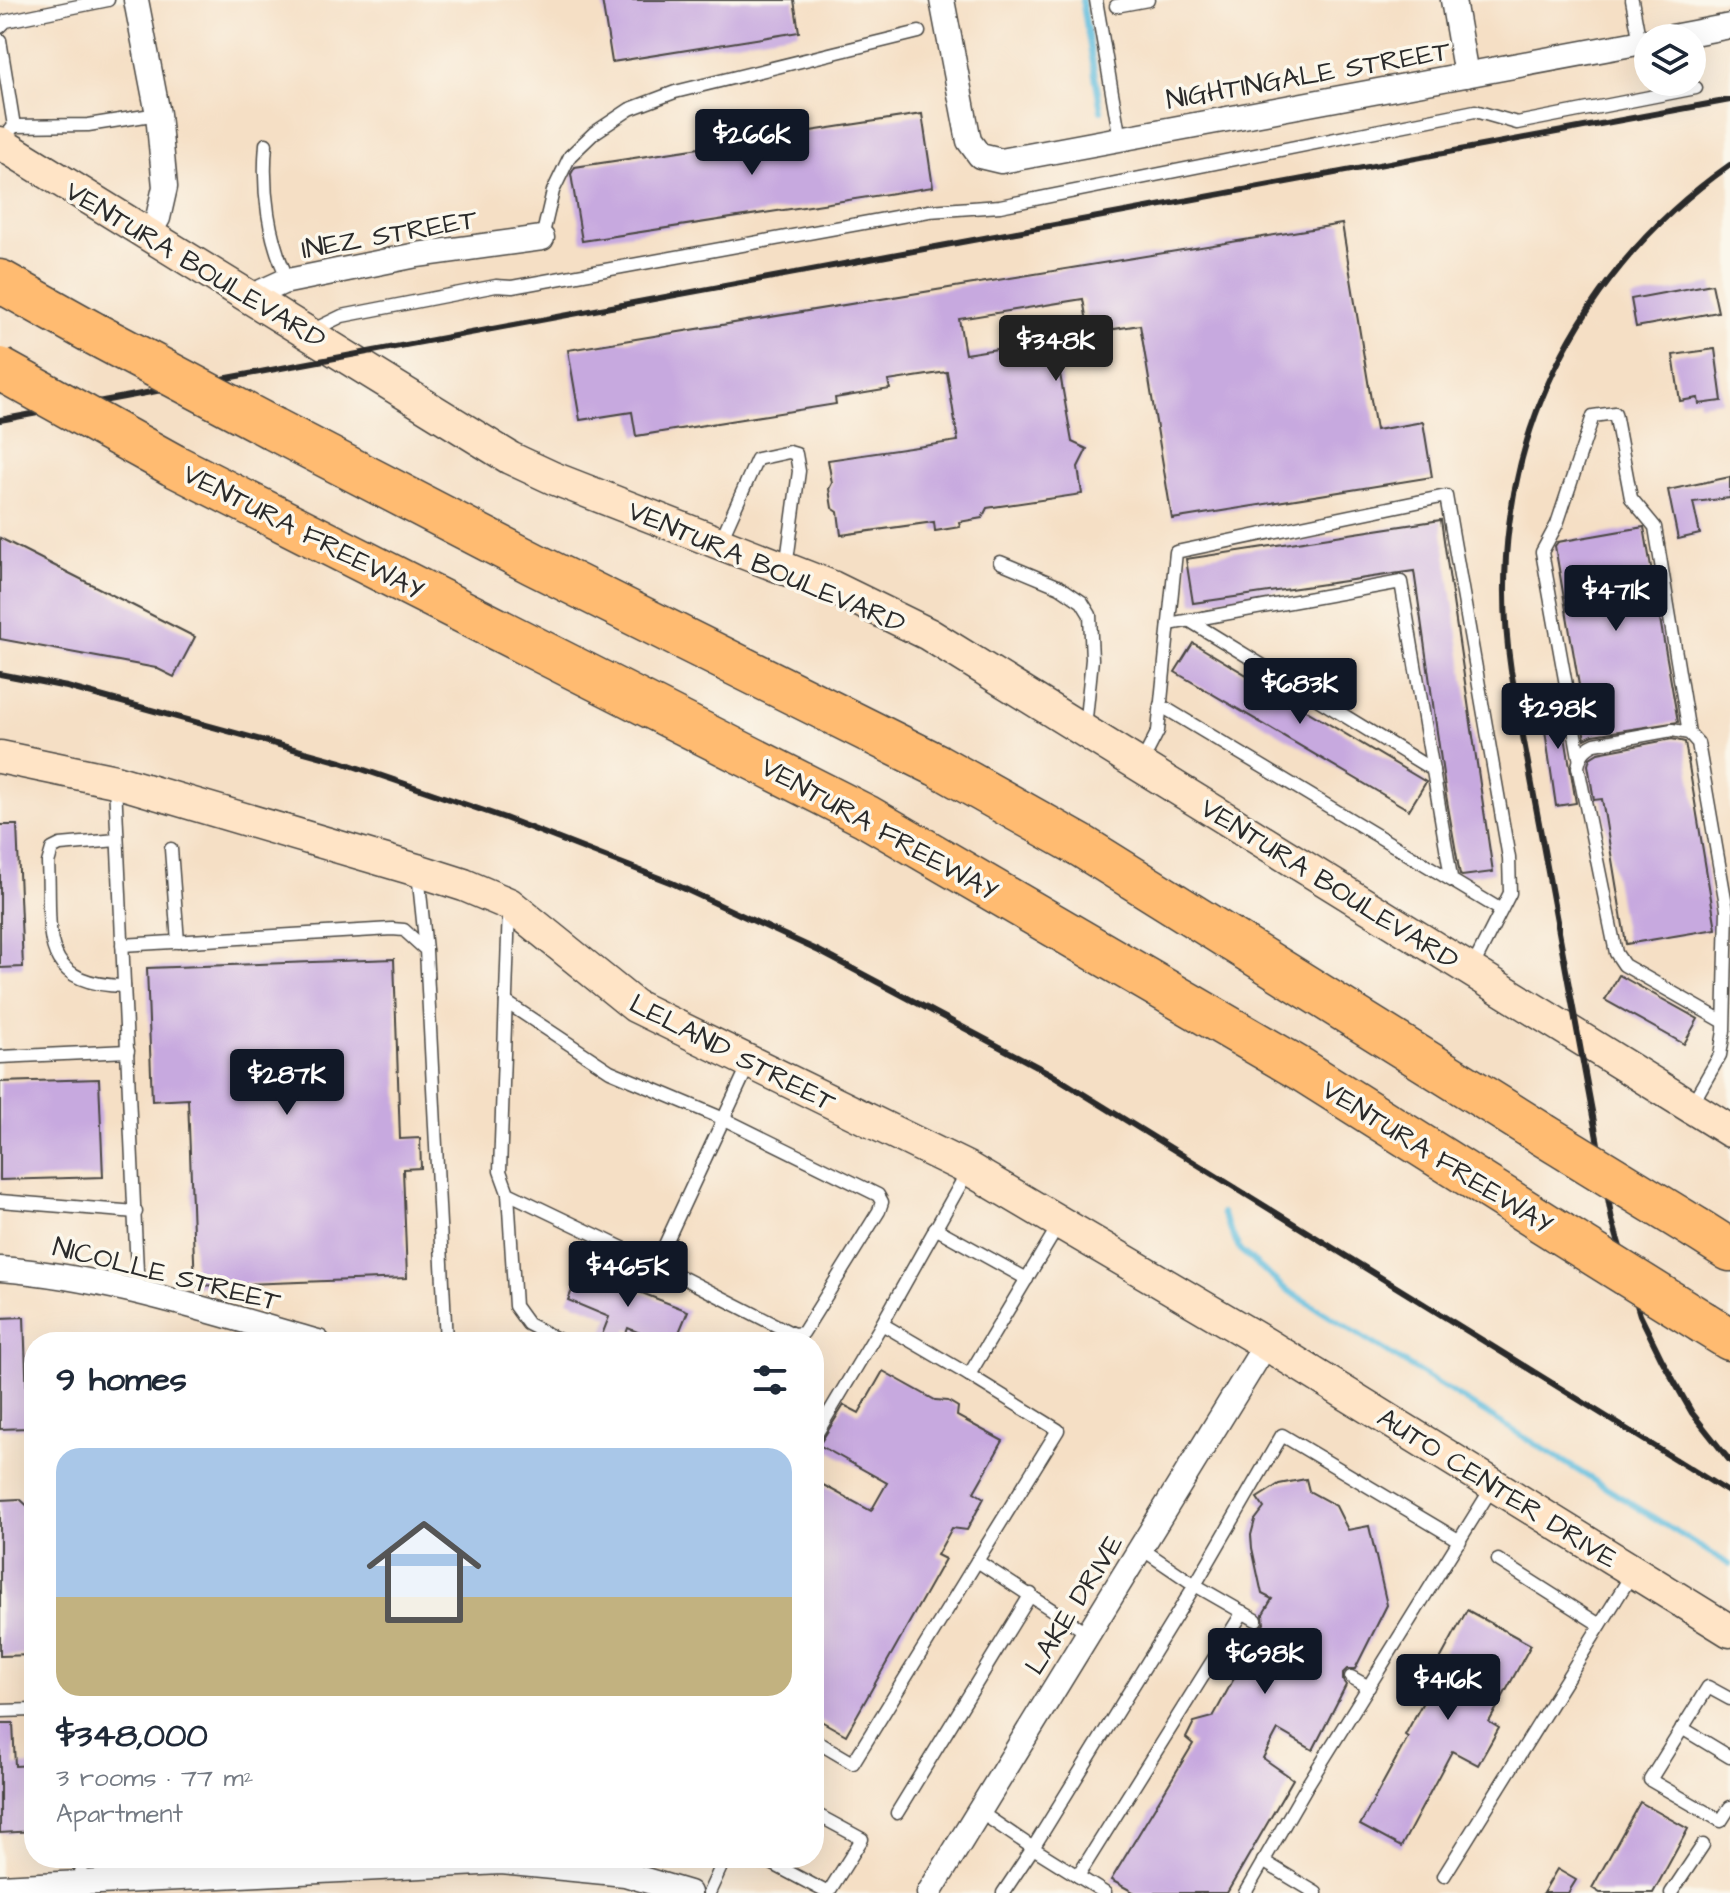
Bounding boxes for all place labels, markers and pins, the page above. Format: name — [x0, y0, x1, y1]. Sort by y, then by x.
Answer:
pin: $266K — [696, 109, 808, 177]
pin: $348K — [1000, 315, 1112, 383]
pin: $471K — [1560, 565, 1672, 633]
pin: $683K — [1244, 658, 1356, 726]
pin: $298K — [1502, 683, 1614, 751]
pin: $287K — [231, 1049, 343, 1117]
pin: $465K — [572, 1241, 684, 1309]
pin: $698K — [1209, 1628, 1321, 1696]
pin: $416K — [1392, 1654, 1504, 1722]

